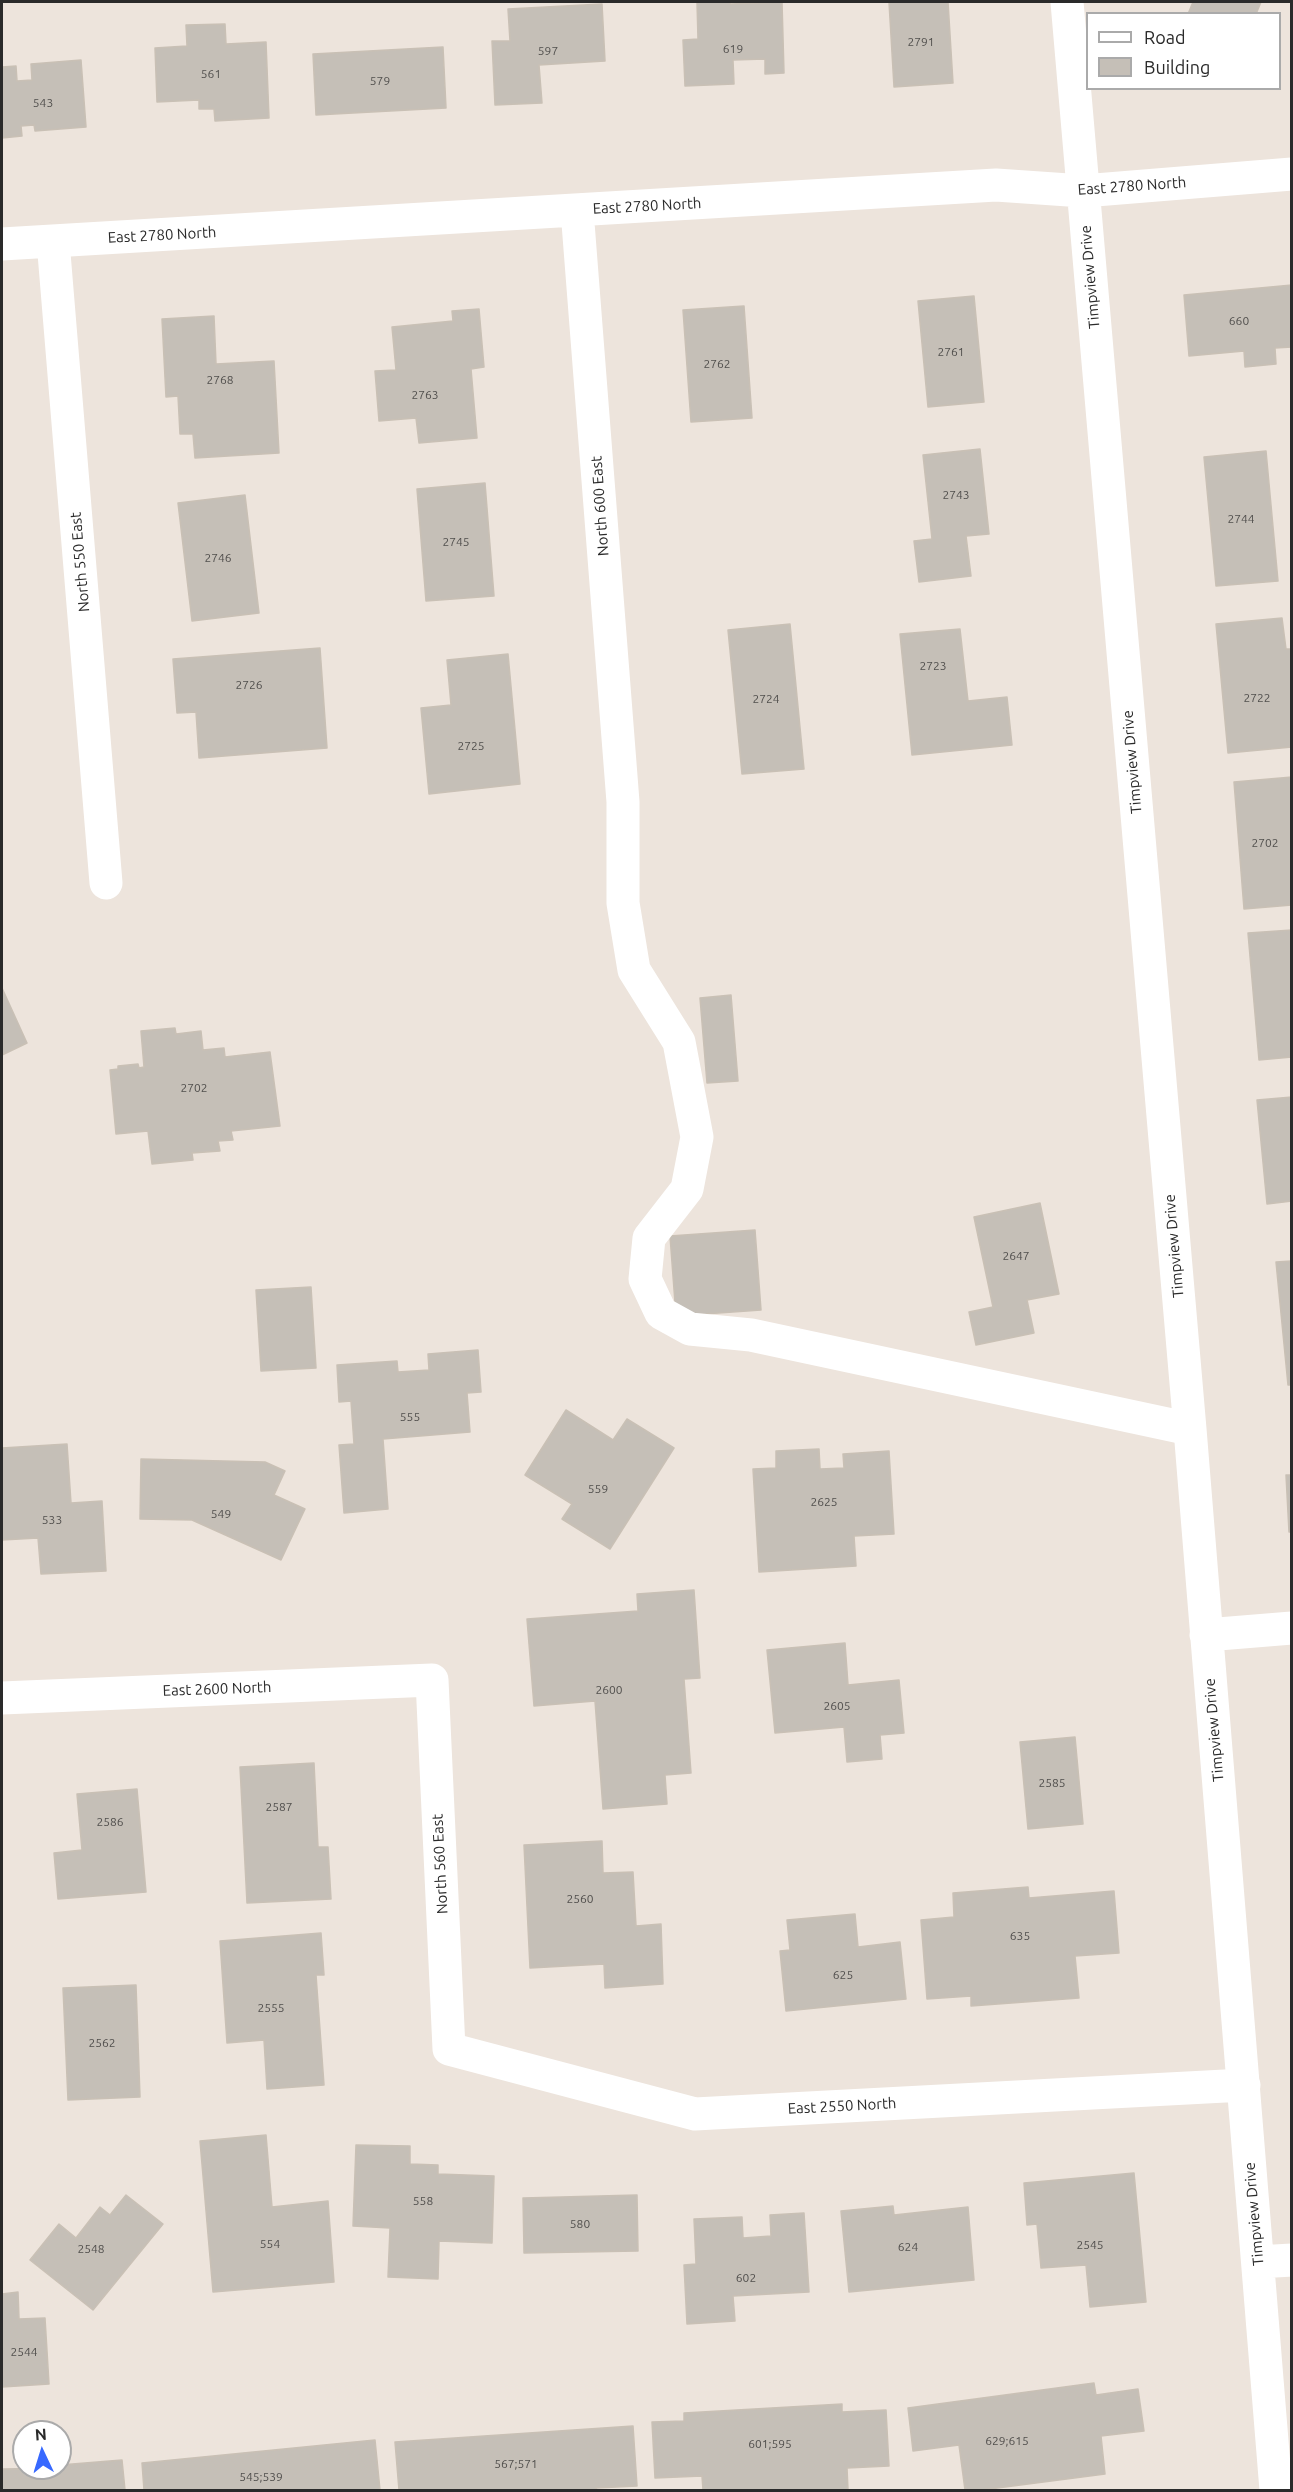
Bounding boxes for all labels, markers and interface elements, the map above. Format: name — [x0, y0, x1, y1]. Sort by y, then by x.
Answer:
legend — [1086, 12, 1281, 90]
text: Road — [1144, 27, 1186, 47]
house number: 2791 — [907, 35, 935, 49]
house number: 619 — [723, 42, 743, 56]
house number: 597 — [538, 44, 558, 58]
text: Building — [1144, 57, 1210, 77]
house number: 561 — [201, 67, 221, 81]
house number: 579 — [370, 74, 390, 88]
house number: 543 — [33, 96, 53, 110]
street label: East 2780 North — [1077, 173, 1187, 199]
street label: East 2780 North — [592, 194, 702, 218]
street label: East 2780 North — [107, 223, 217, 247]
street label: Timpview Drive — [1077, 225, 1103, 329]
house number: 660 — [1229, 314, 1249, 328]
house number: 2761 — [937, 345, 965, 359]
house number: 2762 — [703, 357, 731, 371]
house number: 2768 — [206, 373, 234, 387]
house number: 2763 — [411, 388, 439, 402]
street label: North 600 East — [588, 455, 612, 557]
house number: 2743 — [942, 488, 970, 502]
street label: North 550 East — [67, 511, 93, 613]
house number: 2744 — [1227, 512, 1255, 526]
house number: 2745 — [442, 535, 470, 549]
house number: 2746 — [204, 551, 232, 565]
house number: 2723 — [919, 659, 947, 673]
house number: 2726 — [235, 678, 263, 692]
house number: 2722 — [1243, 691, 1271, 705]
house number: 2724 — [752, 692, 780, 706]
street label: Timpview Drive — [1119, 710, 1145, 814]
house number: 2725 — [457, 739, 485, 753]
house number: 2702 — [1251, 836, 1279, 850]
house number: 2702 — [180, 1081, 208, 1095]
street label: Timpview Drive — [1161, 1194, 1187, 1298]
house number: 2647 — [1002, 1249, 1030, 1263]
house number: 555 — [400, 1410, 420, 1424]
house number: 559 — [588, 1482, 608, 1496]
house number: 2625 — [810, 1495, 838, 1509]
house number: 549 — [211, 1507, 231, 1521]
house number: 533 — [42, 1513, 62, 1527]
street label: East 2600 North — [162, 1678, 272, 1700]
street label: Timpview Drive — [1201, 1678, 1227, 1782]
house number: 2600 — [595, 1683, 623, 1697]
house number: 2605 — [823, 1699, 851, 1713]
house number: 2585 — [1038, 1776, 1066, 1790]
house number: 2587 — [265, 1800, 293, 1814]
street label: North 560 East — [428, 1813, 452, 1915]
house number: 2586 — [96, 1815, 124, 1829]
house number: 2560 — [566, 1892, 594, 1906]
house number: 635 — [1010, 1929, 1030, 1943]
house number: 625 — [833, 1968, 853, 1982]
house number: 2555 — [257, 2001, 285, 2015]
house number: 2562 — [88, 2036, 116, 2050]
street label: East 2550 North — [787, 2094, 897, 2118]
street label: Timpview Drive — [1241, 2162, 1267, 2266]
house number: 558 — [413, 2194, 433, 2208]
house number: 580 — [570, 2217, 590, 2231]
house number: 554 — [260, 2237, 280, 2251]
house number: 2545 — [1076, 2238, 1104, 2252]
house number: 624 — [898, 2240, 918, 2254]
house number: 2548 — [77, 2242, 105, 2256]
house number: 602 — [736, 2271, 756, 2285]
house number: 2544 — [10, 2345, 38, 2359]
north arrow — [12, 2420, 72, 2480]
text: N — [34, 2425, 47, 2443]
house number: 629;615 — [985, 2434, 1029, 2448]
house number: 601;595 — [748, 2437, 792, 2451]
house number: 567;571 — [494, 2457, 538, 2471]
house number: 545;539 — [239, 2470, 283, 2484]

